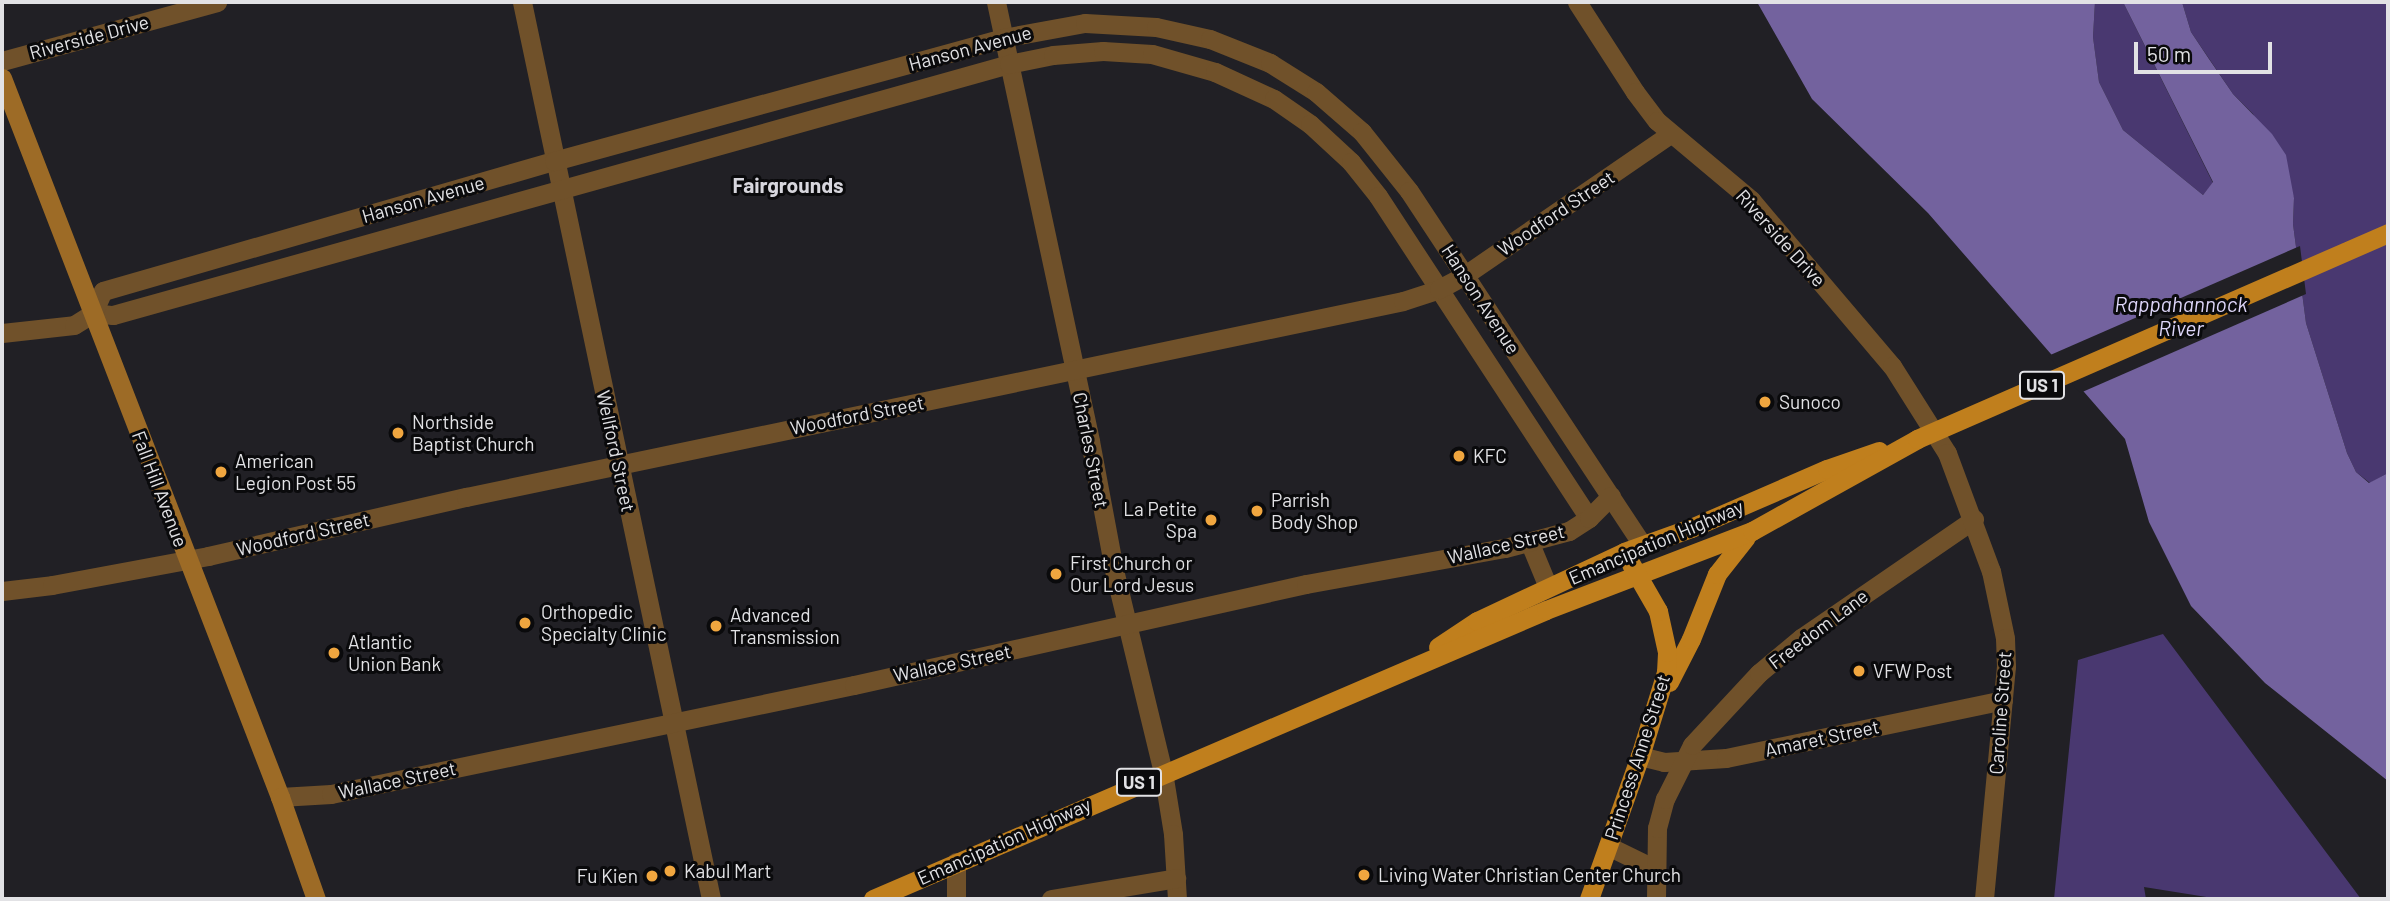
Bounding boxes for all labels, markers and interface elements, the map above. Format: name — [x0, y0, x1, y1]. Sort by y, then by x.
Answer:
street label: Riverside Drive — [27, 10, 151, 64]
street label: Hanson Avenue — [906, 21, 1034, 75]
scale bar — [2138, 28, 2276, 72]
text: 50 m — [2147, 41, 2191, 66]
street label: Woodford Street — [1493, 166, 1619, 260]
street label: Hanson Avenue — [359, 171, 487, 227]
district label: Fairgrounds — [732, 172, 844, 198]
street label: Riverside Drive — [1731, 185, 1831, 291]
street label: Hanson Avenue — [1437, 240, 1525, 358]
water label: Rappahannock River — [2114, 291, 2248, 341]
road number: US 1 — [2018, 370, 2066, 400]
street label: Wellford Street — [592, 388, 640, 514]
street label: Charles Street — [1069, 390, 1113, 510]
street label: Woodford Street — [788, 391, 926, 439]
place label: Sunoco — [1779, 391, 1841, 413]
marker: Sunoco — [1757, 394, 1773, 410]
place label: Northside Baptist Church — [412, 411, 534, 455]
marker: Northside Baptist Church — [390, 425, 406, 441]
street label: Fall Hill Avenue — [127, 428, 193, 550]
place label: KFC — [1473, 445, 1507, 467]
marker: KFC — [1451, 448, 1467, 464]
place label: American Legion Post 55 — [235, 450, 356, 494]
marker: American Legion Post 55 — [213, 464, 229, 480]
place label: Parrish Body Shop — [1271, 489, 1358, 533]
street label: Emancipation Highway — [1565, 495, 1747, 589]
place label: La Petite Spa — [1123, 498, 1197, 542]
marker: Parrish Body Shop — [1249, 503, 1265, 519]
street label: Woodford Street — [234, 508, 372, 560]
marker: La Petite Spa — [1203, 512, 1219, 528]
street label: Wallace Street — [1445, 519, 1567, 569]
place label: First Church or Our Lord Jesus — [1070, 552, 1194, 596]
marker: First Church or Our Lord Jesus — [1048, 566, 1064, 582]
street label: Freedom Lane — [1764, 584, 1872, 674]
place label: Orthopedic Specialty Clinic — [541, 601, 667, 645]
place label: Advanced Transmission — [730, 604, 840, 648]
marker: Orthopedic Specialty Clinic — [515, 613, 535, 633]
marker: Advanced Transmission — [708, 618, 724, 634]
place label: Atlantic Union Bank — [348, 631, 441, 675]
street label: Wallace Street — [891, 639, 1013, 687]
marker: Atlantic Union Bank — [326, 645, 342, 661]
street label: Caroline Street — [1984, 651, 2016, 775]
place label: VFW Post — [1873, 660, 1952, 682]
marker: VFW Post — [1851, 663, 1867, 679]
street label: Princess Anne Street — [1600, 672, 1674, 842]
street label: Amaret Street — [1763, 715, 1881, 761]
street label: Wallace Street — [336, 756, 458, 804]
road number: US 1 — [1114, 768, 1164, 796]
street label: Emancipation Highway — [914, 792, 1094, 890]
place label: Kabul Mart — [684, 860, 771, 882]
marker: Kabul Mart — [662, 863, 678, 879]
place label: Living Water Christian Center Church — [1378, 864, 1681, 886]
place label: Fu Kien — [577, 865, 638, 887]
marker: Living Water Christian Center Church — [1356, 867, 1372, 883]
marker: Fu Kien — [644, 868, 660, 884]

